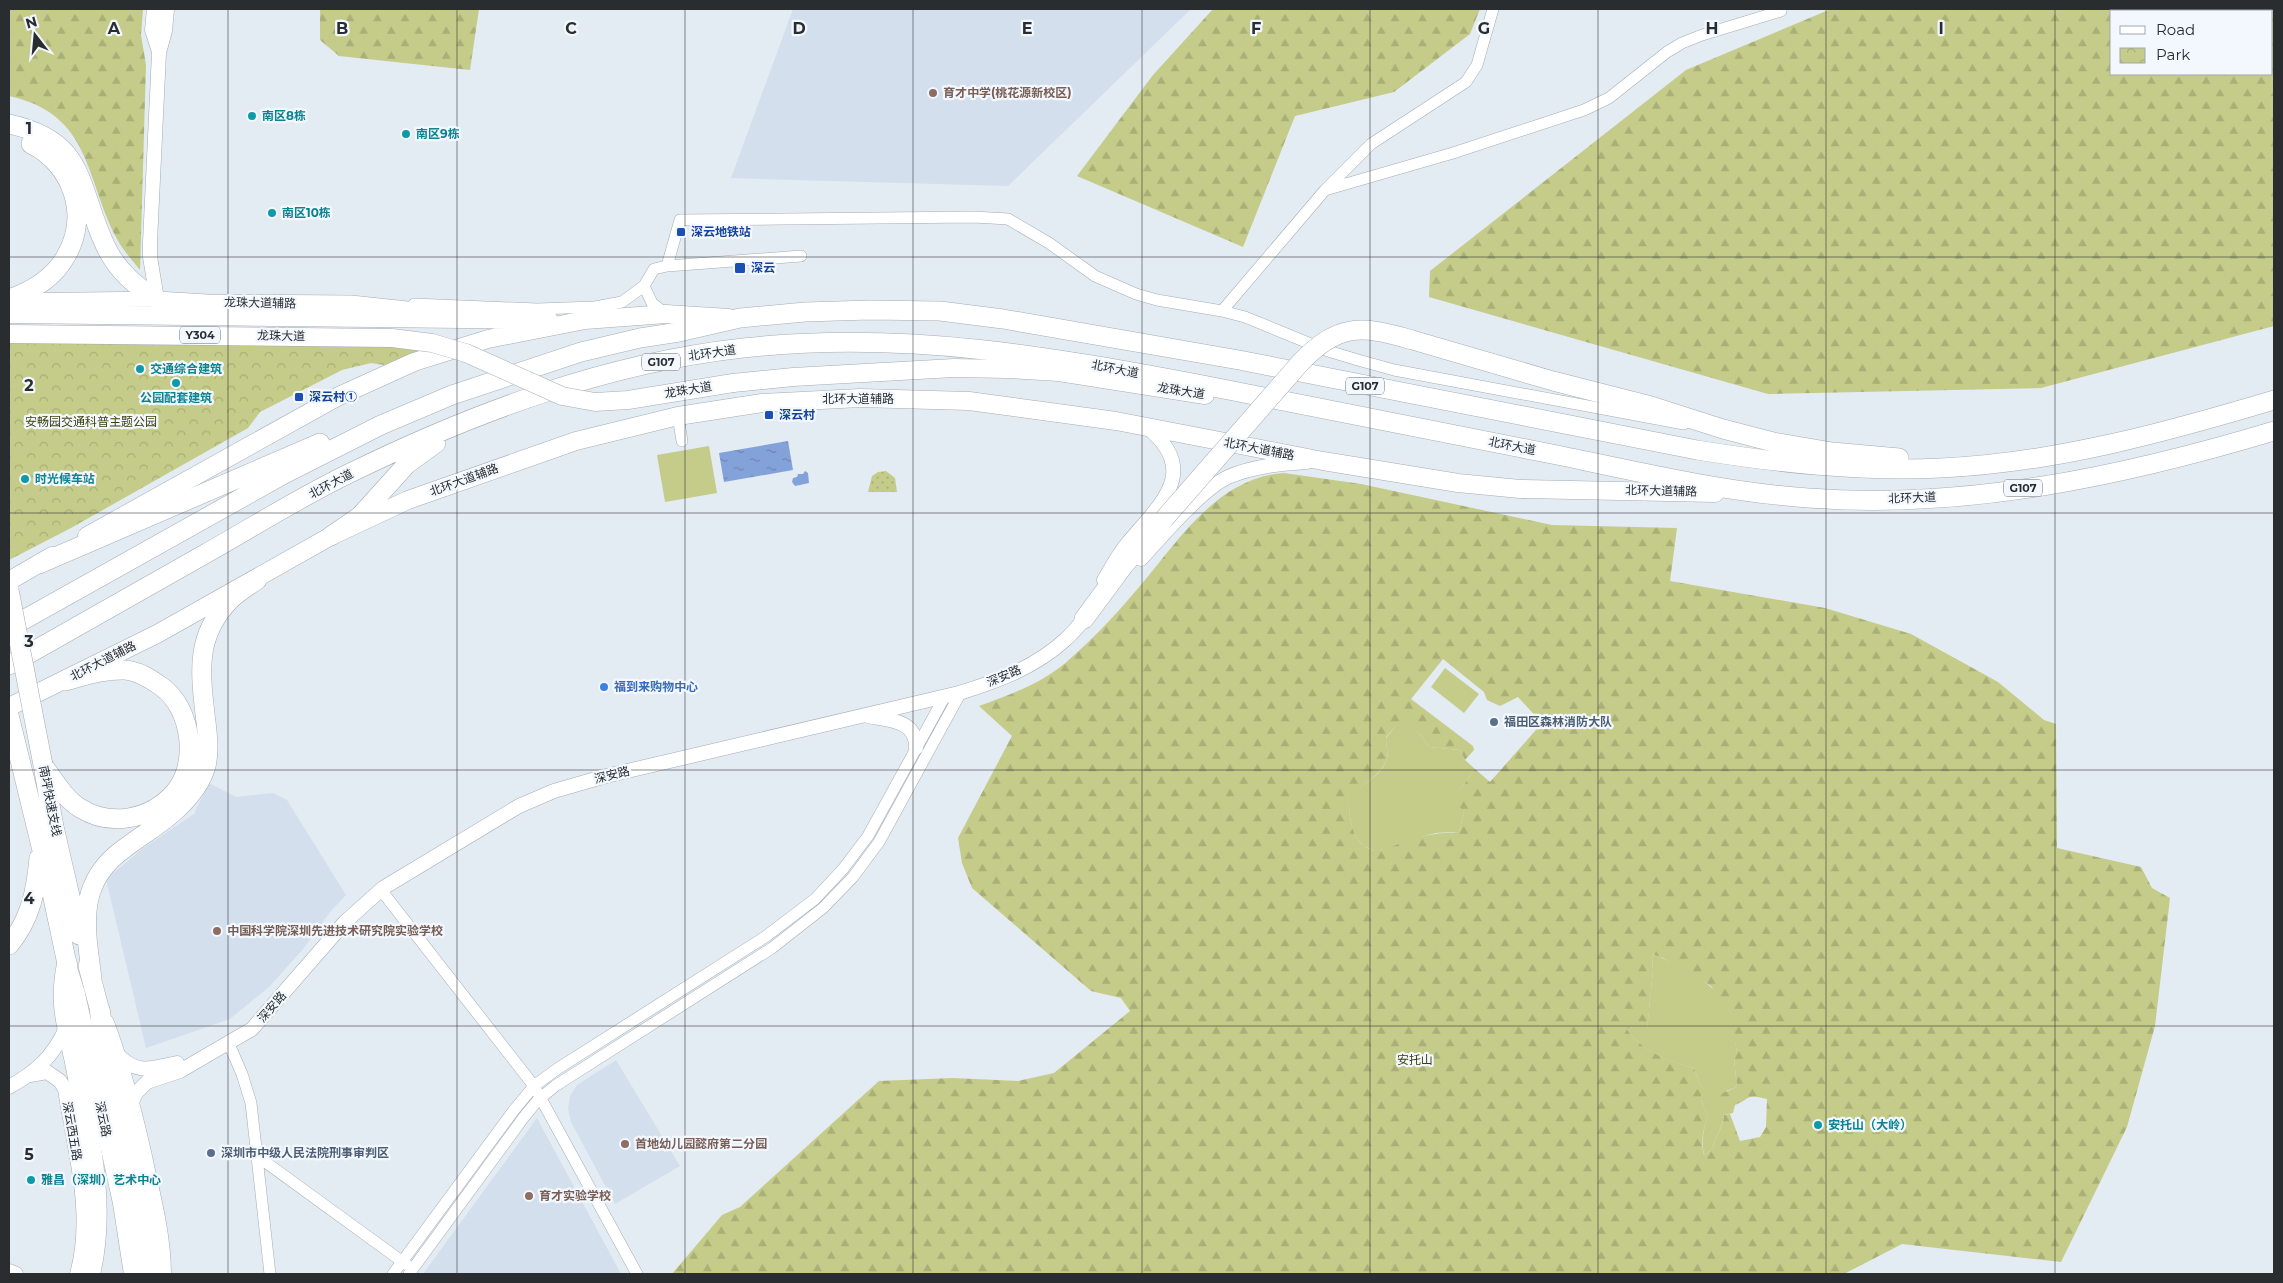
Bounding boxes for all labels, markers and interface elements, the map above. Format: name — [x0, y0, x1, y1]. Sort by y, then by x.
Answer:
north arrow — [10, 10, 60, 60]
legend — [2110, 10, 2273, 75]
text: N — [23, 12, 39, 33]
text: A — [107, 19, 121, 38]
text: B — [336, 19, 348, 38]
text: C — [565, 19, 577, 38]
text: D — [792, 19, 806, 38]
text: E — [1022, 19, 1032, 38]
text: F — [1251, 19, 1261, 38]
text: G — [1478, 19, 1490, 38]
text: H — [1706, 19, 1718, 38]
text: I — [1938, 19, 1944, 38]
text: Road — [2156, 20, 2195, 39]
text: Park — [2156, 45, 2190, 64]
place label: 育才中学(桃花源新校区) — [943, 85, 1072, 100]
marker: 育才中学(桃花源新校区) — [927, 87, 939, 99]
place label: 南区8栋 — [262, 108, 306, 123]
marker: 南区8栋 — [246, 110, 258, 122]
text: 1 — [26, 119, 32, 138]
place label: 南区9栋 — [416, 126, 460, 141]
marker: 南区9栋 — [400, 128, 412, 140]
place label: 南区10栋 — [282, 205, 331, 220]
marker: 南区10栋 — [266, 207, 278, 219]
place label: 深云地铁站 — [691, 224, 751, 239]
marker: 深云地铁站 — [675, 226, 687, 238]
place label: 深云 — [751, 260, 775, 275]
marker: 深云 — [733, 261, 747, 275]
street label: 龙珠大道辅路 — [224, 294, 296, 311]
road number: Y304 — [180, 326, 220, 344]
street label: 龙珠大道 — [257, 328, 305, 343]
street label: 北环大道 — [687, 342, 737, 363]
road number: G107 — [642, 354, 680, 371]
street label: 北环大道 — [1090, 357, 1140, 380]
place label: 交通综合建筑 — [150, 361, 222, 376]
marker: 交通综合建筑 — [134, 363, 146, 375]
text: 2 — [24, 376, 34, 395]
marker: 公园配套建筑 — [170, 377, 182, 389]
street label: 龙珠大道 — [663, 378, 713, 401]
road number: G107 — [1346, 378, 1384, 394]
street label: 龙珠大道 — [1156, 379, 1206, 402]
place label: 深云村① — [309, 389, 357, 404]
place label: 公园配套建筑 — [140, 390, 212, 405]
marker: 深云村① — [293, 391, 305, 403]
street label: 北环大道辅路 — [822, 391, 894, 406]
place label: 深云村 — [779, 407, 815, 422]
marker: 深云村 — [763, 409, 775, 421]
park label: 安畅园交通科普主题公园 — [25, 414, 157, 429]
street label: 北环大道辅路 — [1222, 434, 1296, 463]
street label: 北环大道 — [1487, 434, 1537, 457]
street label: 北环大道辅路 — [427, 460, 500, 499]
street label: 北环大道 — [306, 466, 355, 501]
place label: 时光候车站 — [35, 471, 95, 486]
marker: 时光候车站 — [19, 473, 31, 485]
road number: G107 — [2004, 479, 2042, 496]
street label: 北环大道辅路 — [1625, 482, 1697, 499]
street label: 北环大道 — [1888, 489, 1936, 506]
text: 3 — [23, 632, 34, 651]
street label: 北环大道辅路 — [67, 638, 138, 684]
street label: 深安路 — [984, 662, 1023, 689]
place label: 福到来购物中心 — [614, 679, 698, 694]
marker: 福到来购物中心 — [598, 681, 610, 693]
place label: 福田区森林消防大队 — [1504, 714, 1612, 729]
marker: 福田区森林消防大队 — [1488, 716, 1500, 728]
street label: 深安路 — [593, 763, 631, 786]
street label: 南坪快速支线 — [36, 764, 65, 838]
text: 4 — [23, 889, 35, 908]
place label: 中国科学院深圳先进技术研究院实验学校 — [227, 923, 443, 938]
marker: 中国科学院深圳先进技术研究院实验学校 — [211, 925, 223, 937]
street label: 深安路 — [254, 988, 289, 1025]
park label: 安托山 — [1397, 1052, 1433, 1067]
street label: 深云西五路 — [60, 1100, 85, 1162]
street label: 深云路 — [92, 1100, 115, 1138]
place label: 安托山（大岭） — [1828, 1117, 1912, 1132]
marker: 安托山（大岭） — [1812, 1119, 1824, 1131]
place label: 首地幼儿园懿府第二分园 — [635, 1136, 767, 1151]
marker: 首地幼儿园懿府第二分园 — [619, 1138, 631, 1150]
text: 5 — [24, 1145, 34, 1164]
place label: 深圳市中级人民法院刑事审判区 — [221, 1145, 389, 1160]
marker: 深圳市中级人民法院刑事审判区 — [205, 1147, 217, 1159]
place label: 雅昌（深圳）艺术中心 — [41, 1172, 161, 1187]
marker: 雅昌（深圳）艺术中心 — [25, 1174, 37, 1186]
place label: 育才实验学校 — [539, 1188, 611, 1203]
marker: 育才实验学校 — [523, 1190, 535, 1202]

